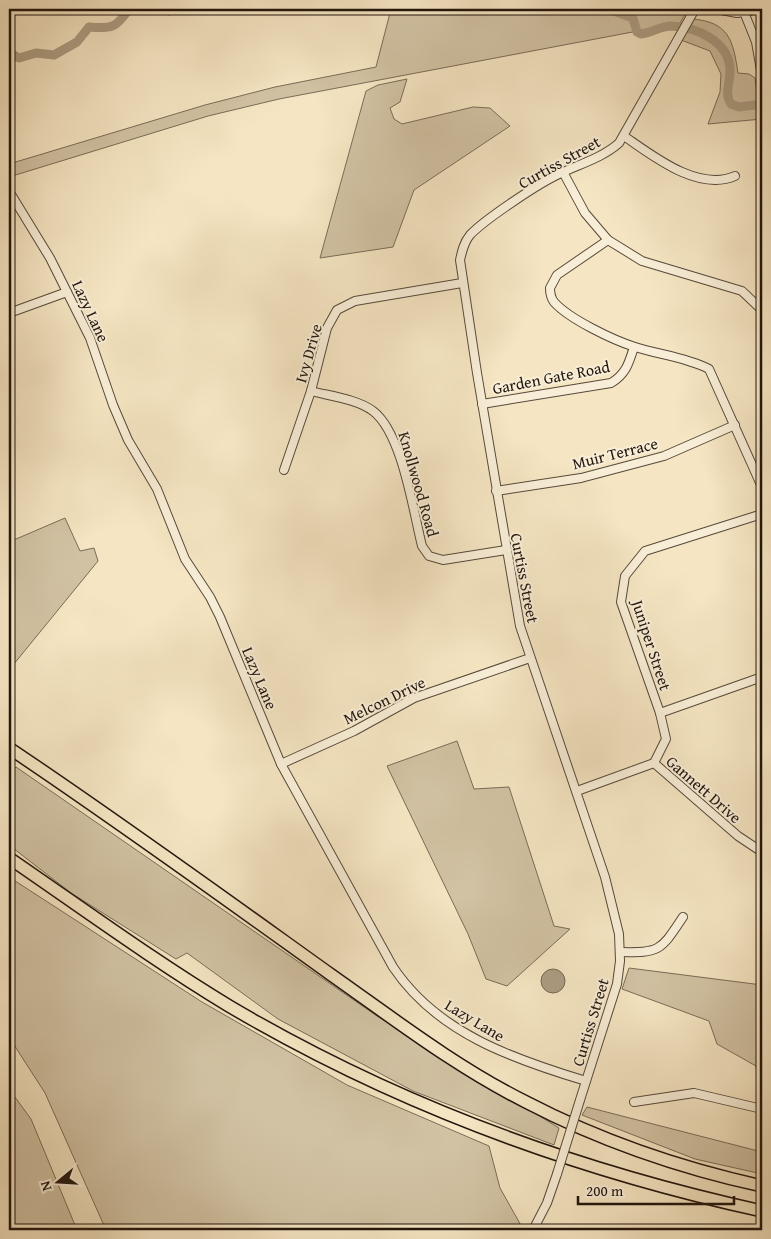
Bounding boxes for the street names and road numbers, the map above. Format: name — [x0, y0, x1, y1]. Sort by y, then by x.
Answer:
street label: Curtiss Street — [513, 129, 605, 195]
street label: Lazy Lane — [66, 276, 116, 346]
street label: Ivy Drive — [288, 321, 328, 385]
street label: Garden Gate Road — [490, 354, 612, 400]
street label: Knollwood Road — [392, 428, 446, 540]
street label: Muir Terrace — [570, 431, 660, 475]
street label: Curtiss Street — [505, 531, 546, 625]
street label: Juniper Street — [625, 595, 678, 694]
street label: Lazy Lane — [236, 643, 284, 713]
street label: Melcon Drive — [339, 670, 429, 730]
street label: Gannett Drive — [661, 749, 747, 829]
street label: Curtiss Street — [565, 975, 615, 1069]
street label: Lazy Lane — [441, 993, 509, 1047]

